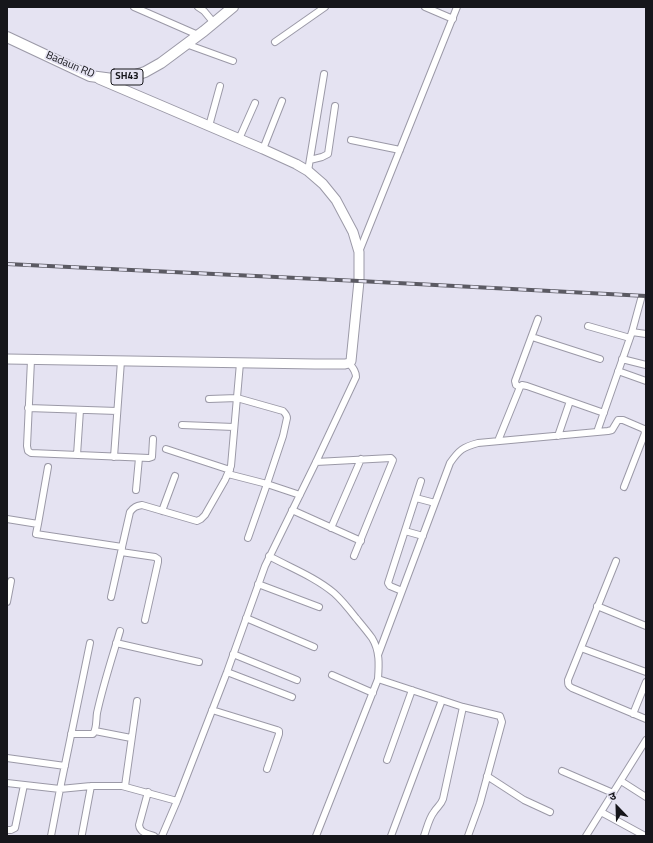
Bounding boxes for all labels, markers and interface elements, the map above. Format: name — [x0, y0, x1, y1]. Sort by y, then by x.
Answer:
street label: Badaun RD — [44, 49, 96, 81]
road number: SH43 — [111, 69, 143, 85]
north arrow — [597, 787, 637, 827]
text: उ — [606, 787, 618, 805]

